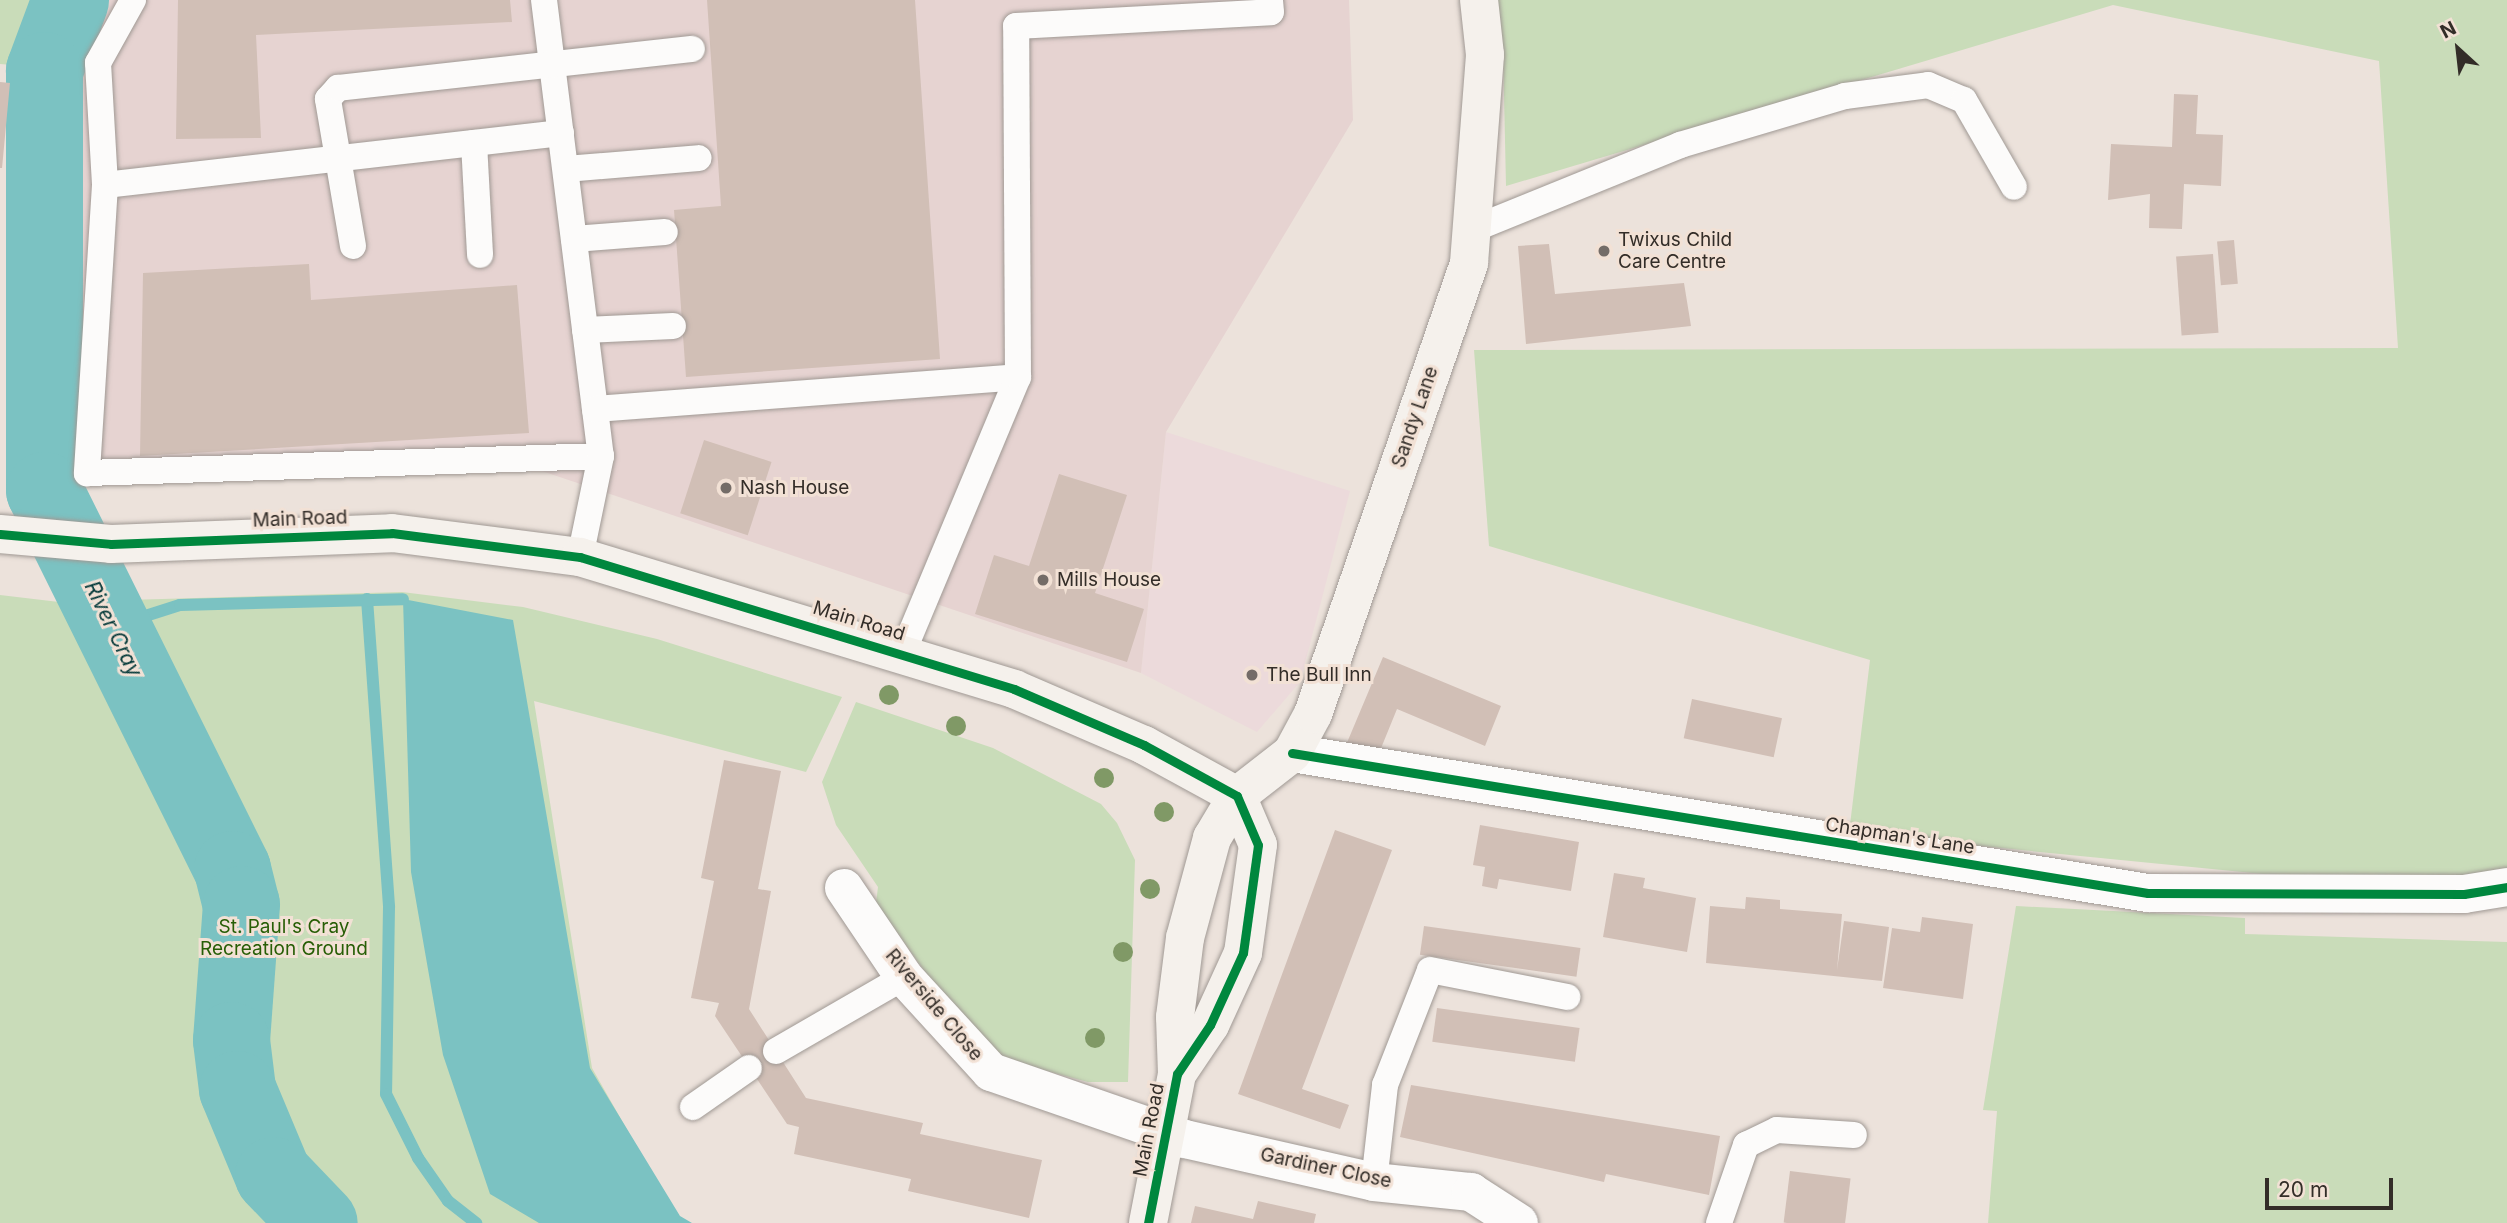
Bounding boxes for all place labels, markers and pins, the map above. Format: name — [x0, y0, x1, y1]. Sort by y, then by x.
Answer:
place label: Twixus Child Care Centre — [1618, 229, 1732, 273]
marker: Twixus Child Care Centre — [1596, 243, 1612, 259]
place label: Nash House — [740, 477, 849, 499]
marker: Nash House — [718, 480, 734, 496]
place label: Mills House — [1057, 569, 1161, 591]
marker: Mills House — [1035, 572, 1051, 588]
place label: The Bull Inn — [1266, 664, 1372, 686]
marker: The Bull Inn — [1244, 667, 1260, 683]

